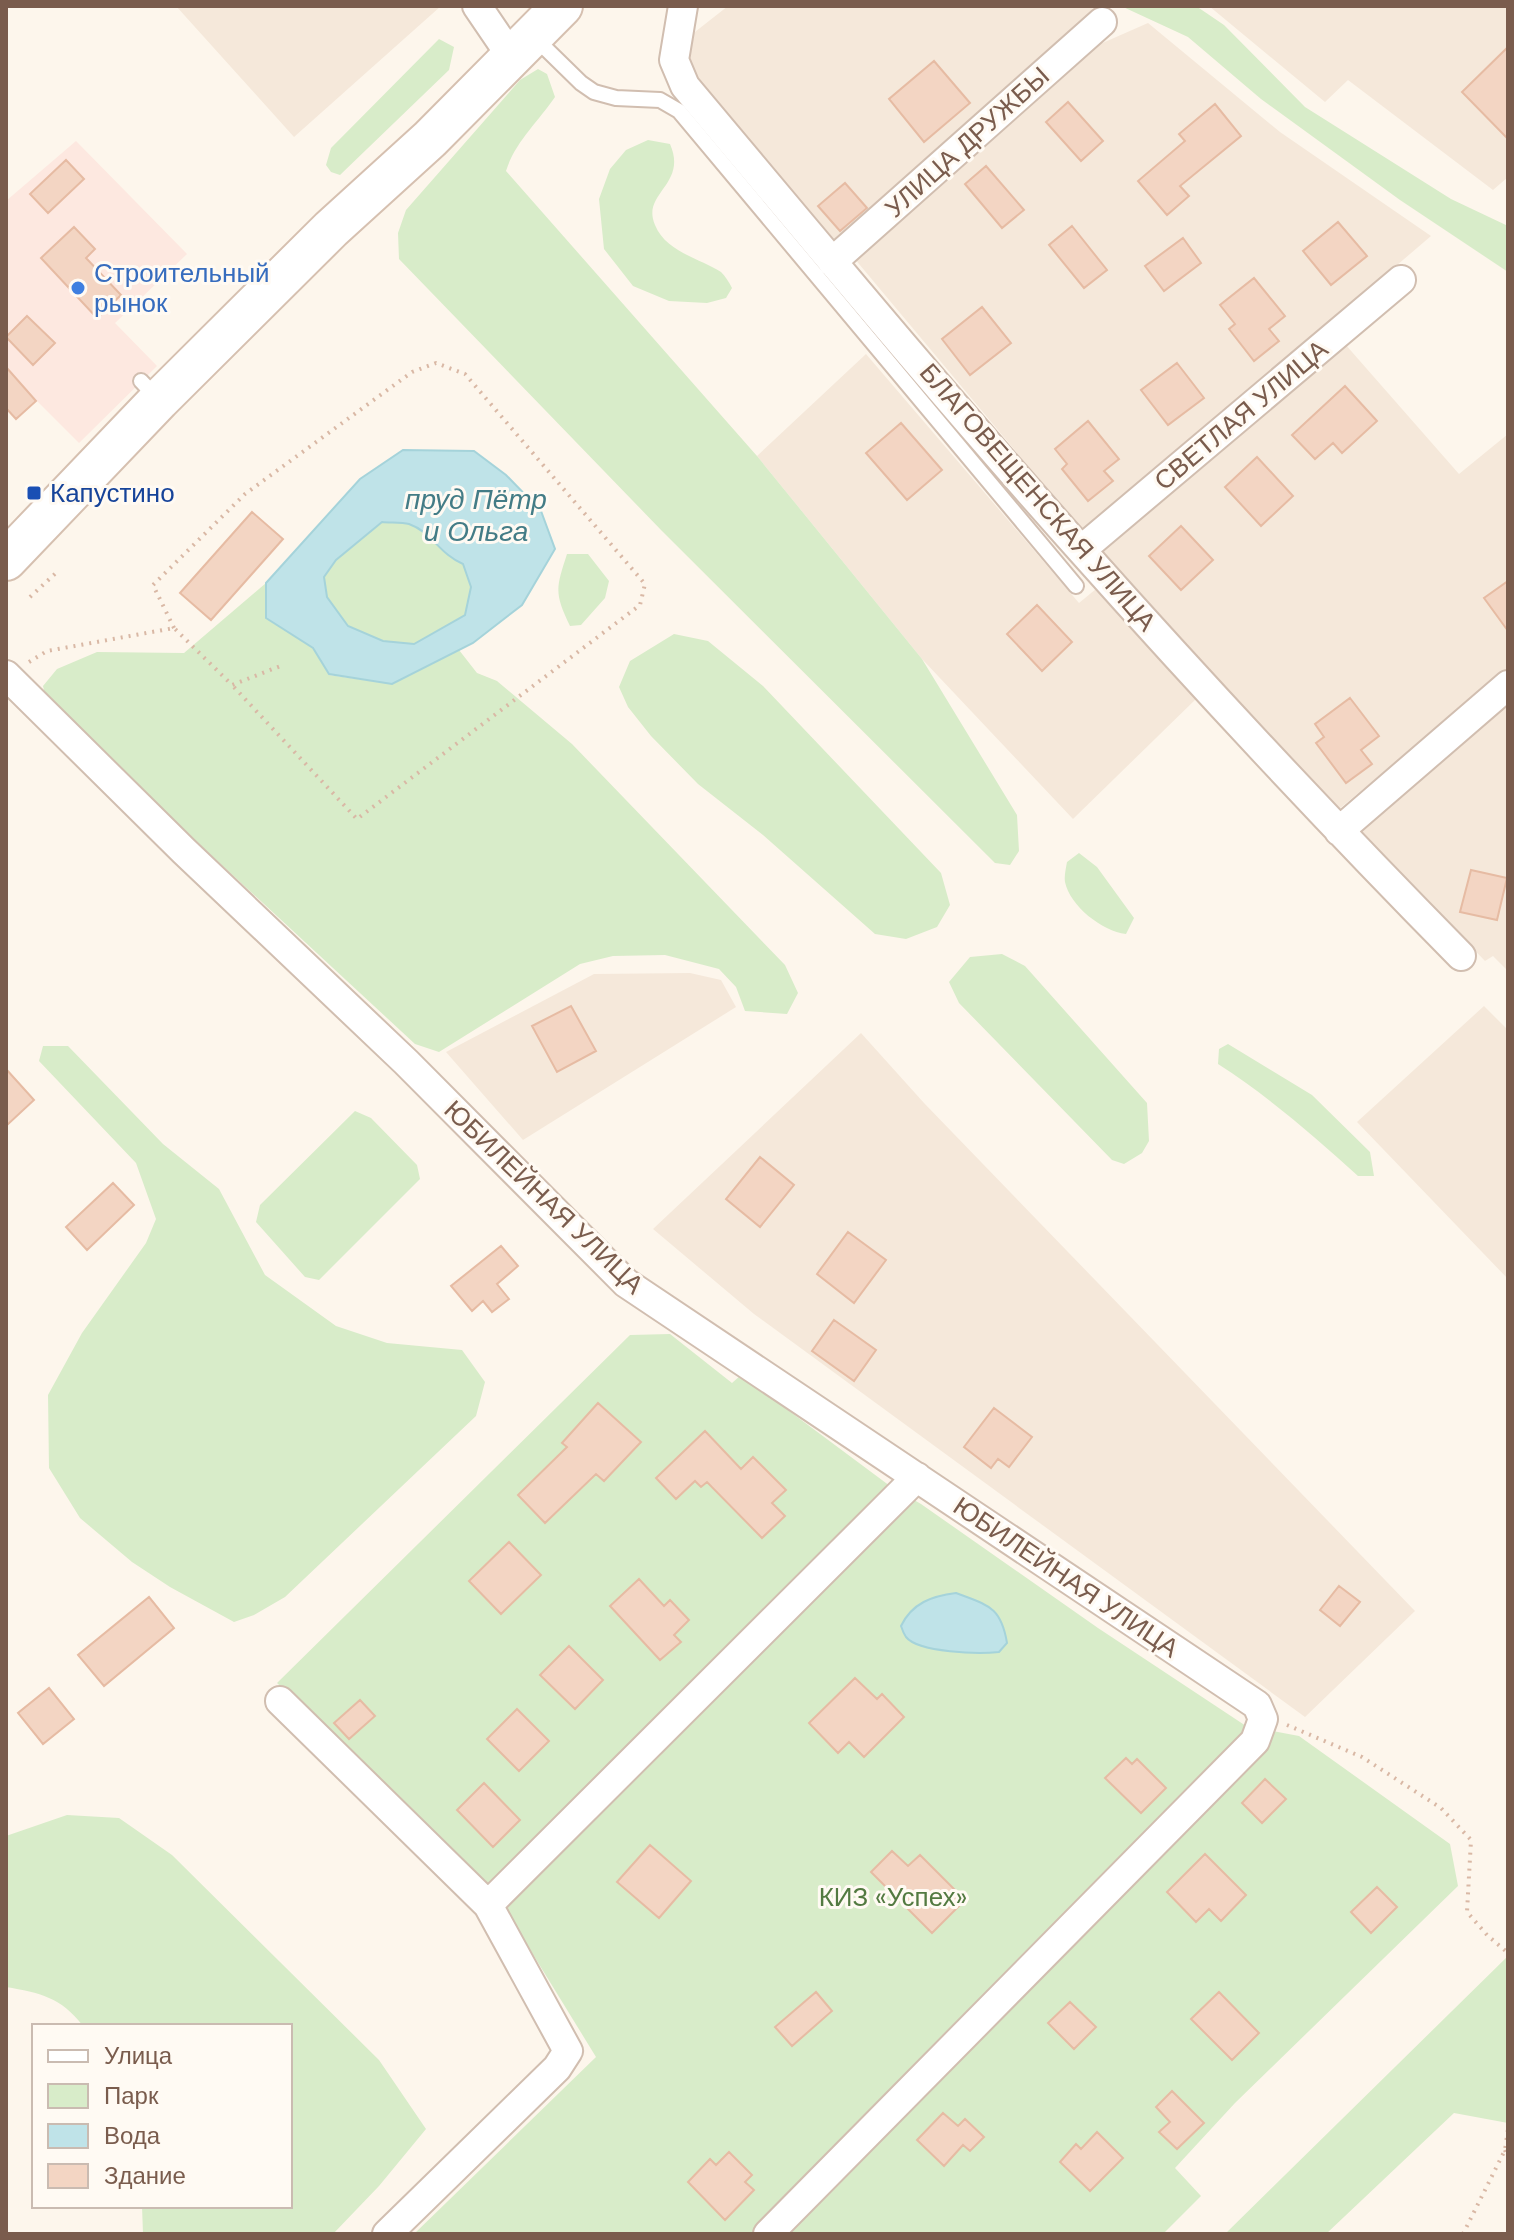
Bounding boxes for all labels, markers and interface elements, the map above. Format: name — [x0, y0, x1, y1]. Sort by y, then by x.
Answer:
street label: УЛИЦА ДРУЖБЫ — [878, 59, 1056, 225]
place label: Строительный рынок — [94, 256, 270, 320]
marker: Строительный рынок — [69, 279, 87, 297]
street label: СВЕТЛАЯ УЛИЦА — [1147, 332, 1335, 498]
street label: БЛАГОВЕЩЕНСКАЯ УЛИЦА — [912, 356, 1164, 639]
place label: Капустино — [50, 476, 175, 510]
water label: пруд Пётр и Ольга — [405, 481, 547, 550]
marker: Капустино — [25, 484, 43, 502]
street label: ЮБИЛЕЙНАЯ УЛИЦА — [437, 1093, 652, 1302]
street label: ЮБИЛЕЙНАЯ УЛИЦА — [947, 1489, 1186, 1666]
park label: КИЗ «Успех» — [819, 1880, 967, 1914]
legend — [32, 2024, 292, 2208]
text: Улица — [104, 2040, 173, 2071]
text: Парк — [104, 2080, 159, 2111]
text: Вода — [104, 2120, 161, 2151]
text: Здание — [104, 2160, 186, 2191]

